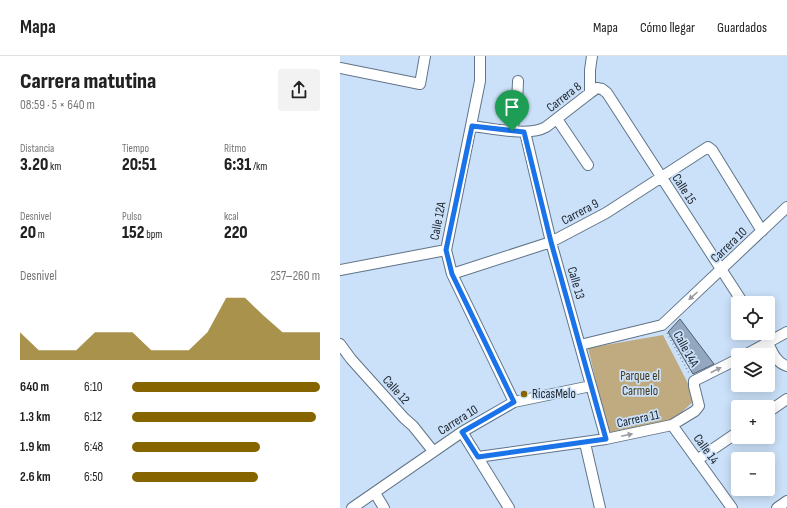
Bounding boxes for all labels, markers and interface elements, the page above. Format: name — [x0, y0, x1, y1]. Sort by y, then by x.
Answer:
text: Mapa — [20, 16, 56, 39]
text: Mapa — [593, 19, 618, 36]
text: Cómo llegar — [640, 19, 695, 36]
text: Guardados — [717, 19, 767, 36]
text: Carrera matutina — [20, 68, 156, 95]
button: share — [278, 69, 320, 111]
street label: Carrera 8 — [543, 78, 585, 116]
pin — [495, 90, 529, 131]
icon: arrive — [501, 96, 523, 118]
text: 08:59 · 5 × 640 m — [20, 97, 95, 113]
text: Distancia — [20, 142, 54, 155]
text: Tiempo — [122, 142, 149, 155]
text: Ritmo — [224, 142, 246, 155]
text: 3.20 — [20, 155, 48, 175]
text: 20:51 — [122, 155, 157, 175]
text: 6:31 — [224, 155, 251, 175]
text: km — [48, 160, 61, 173]
text: /km — [251, 160, 267, 173]
street label: Calle 15 — [668, 171, 700, 207]
street label: Carrera 9 — [559, 195, 602, 228]
street label: Calle 12A — [426, 200, 450, 242]
text: Desnivel — [20, 210, 51, 223]
text: Pulso — [122, 210, 142, 223]
text: kcal — [224, 210, 239, 223]
text: 20 — [20, 223, 36, 243]
text: 152 — [122, 223, 144, 243]
text: 220 — [224, 223, 248, 243]
street label: Carrera 10 — [707, 224, 751, 266]
text: m — [36, 228, 45, 241]
text: bpm — [144, 228, 162, 241]
street label: Calle 13 — [564, 265, 588, 301]
text: Desnivel — [20, 268, 57, 284]
text: 257–260 m — [270, 268, 320, 284]
one-way arrow — [688, 292, 698, 301]
map controls — [731, 296, 775, 496]
button: locate — [731, 296, 775, 340]
street label: Calle 14A — [670, 328, 703, 370]
button: layers — [731, 348, 775, 392]
one-way arrow — [710, 367, 722, 373]
park label: Parque el Carmelo — [620, 368, 660, 399]
street label: Calle 12 — [379, 372, 413, 408]
text: 640 m — [20, 379, 49, 395]
text: 6:10 — [84, 379, 103, 395]
place label: RicasMelo — [532, 386, 576, 402]
marker: RicasMelo — [519, 389, 529, 399]
button: + — [731, 400, 775, 444]
street label: Carrera 10 — [435, 401, 481, 439]
street label: Carrera 11 — [615, 407, 661, 431]
text: 1.3 km — [20, 409, 50, 425]
text: 6:12 — [84, 409, 102, 425]
one-way arrow — [621, 431, 633, 437]
street label: Calle 14 — [690, 431, 723, 468]
text: 1.9 km — [20, 439, 51, 455]
text: 6:48 — [84, 439, 103, 455]
button: − — [731, 452, 775, 496]
text: 2.6 km — [20, 469, 51, 485]
text: 6:50 — [84, 469, 103, 485]

